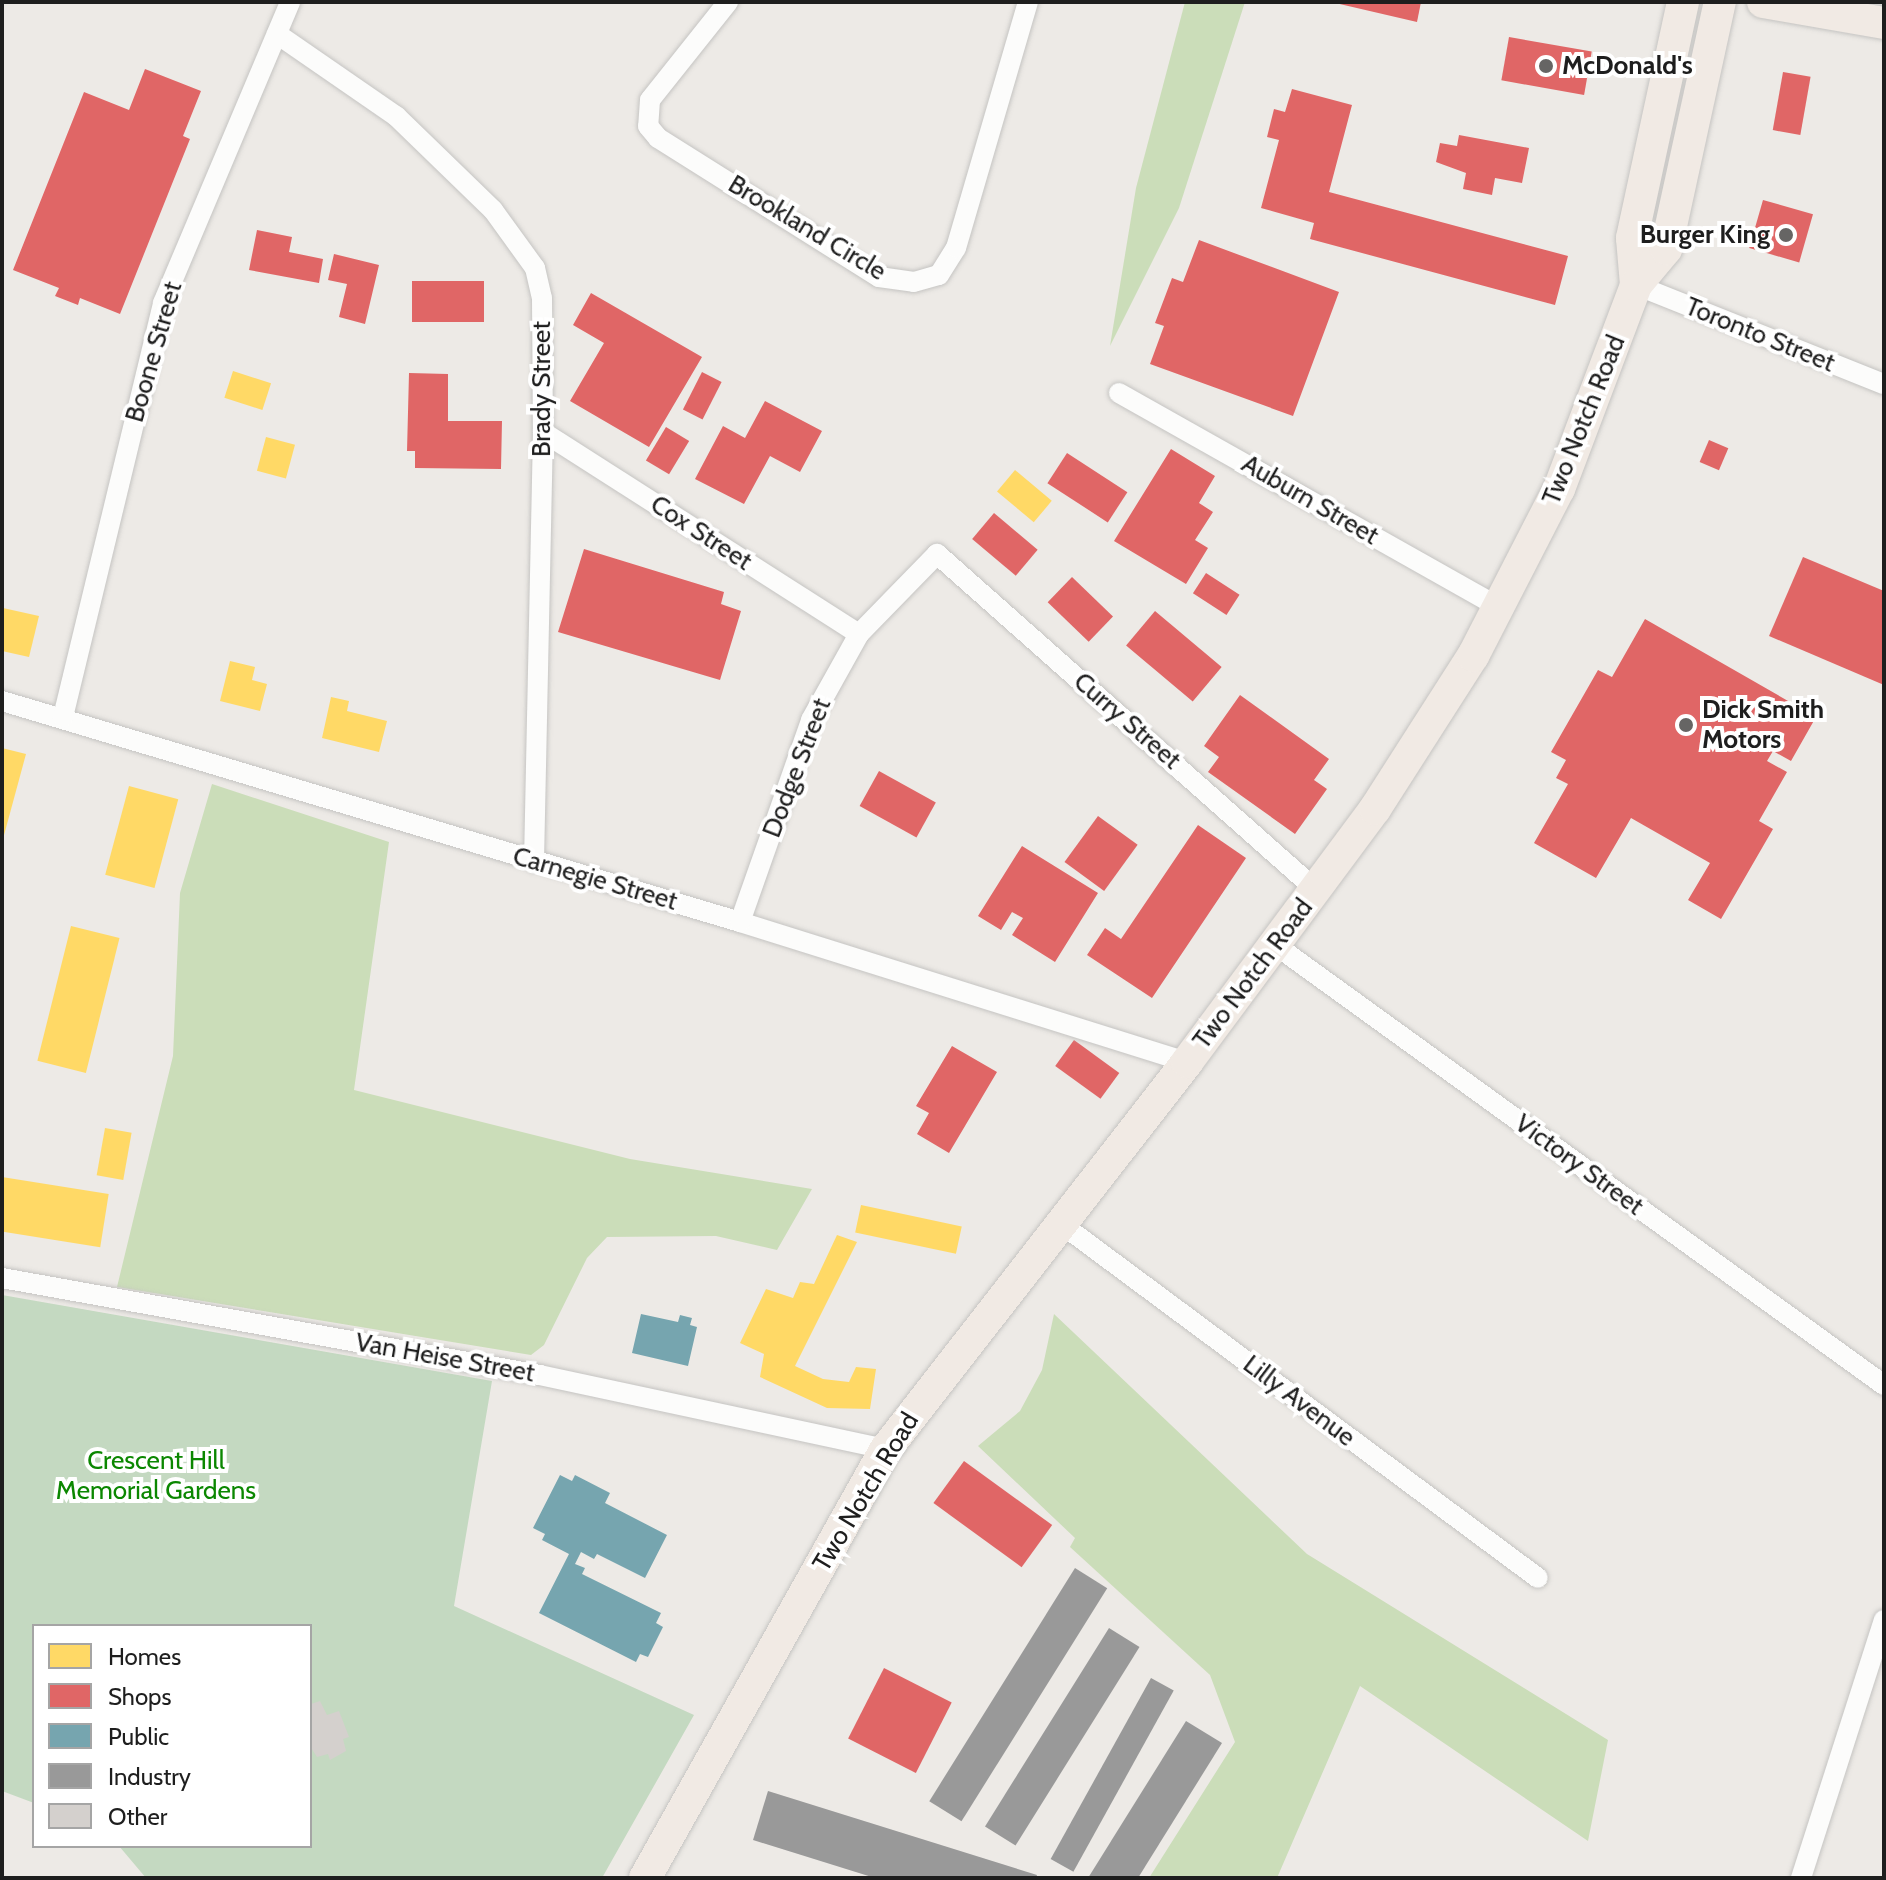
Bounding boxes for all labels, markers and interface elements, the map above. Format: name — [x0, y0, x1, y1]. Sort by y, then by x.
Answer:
place label: McDonald's — [1562, 50, 1693, 82]
marker: McDonald's — [1537, 57, 1555, 75]
street label: Brookland Circle — [723, 169, 891, 287]
place label: Burger King — [1640, 219, 1770, 251]
marker: Burger King — [1777, 226, 1795, 244]
street label: Boone Street — [119, 278, 189, 426]
street label: Toronto Street — [1681, 291, 1839, 379]
street label: Brady Street — [526, 321, 558, 457]
street label: Two Notch Road — [1536, 331, 1632, 509]
street label: Auburn Street — [1236, 448, 1384, 552]
street label: Cox Street — [645, 489, 757, 577]
street label: Curry Street — [1067, 666, 1187, 776]
street label: Dodge Street — [756, 694, 838, 842]
place label: Dick Smith Motors — [1702, 694, 1824, 756]
marker: Dick Smith Motors — [1677, 716, 1695, 734]
street label: Carnegie Street — [509, 841, 681, 917]
street label: Two Notch Road — [1186, 893, 1320, 1055]
street label: Victory Street — [1509, 1108, 1649, 1222]
street label: Van Heise Street — [353, 1327, 537, 1389]
street label: Lilly Avenue — [1237, 1349, 1361, 1453]
street label: Two Notch Road — [806, 1407, 926, 1577]
park label: Crescent Hill Memorial Gardens — [56, 1445, 256, 1506]
legend — [32, 1624, 312, 1848]
text: Homes — [108, 1642, 181, 1671]
text: Shops — [108, 1682, 171, 1711]
text: Public — [108, 1722, 169, 1751]
text: Industry — [108, 1762, 191, 1791]
text: Other — [108, 1802, 167, 1831]

